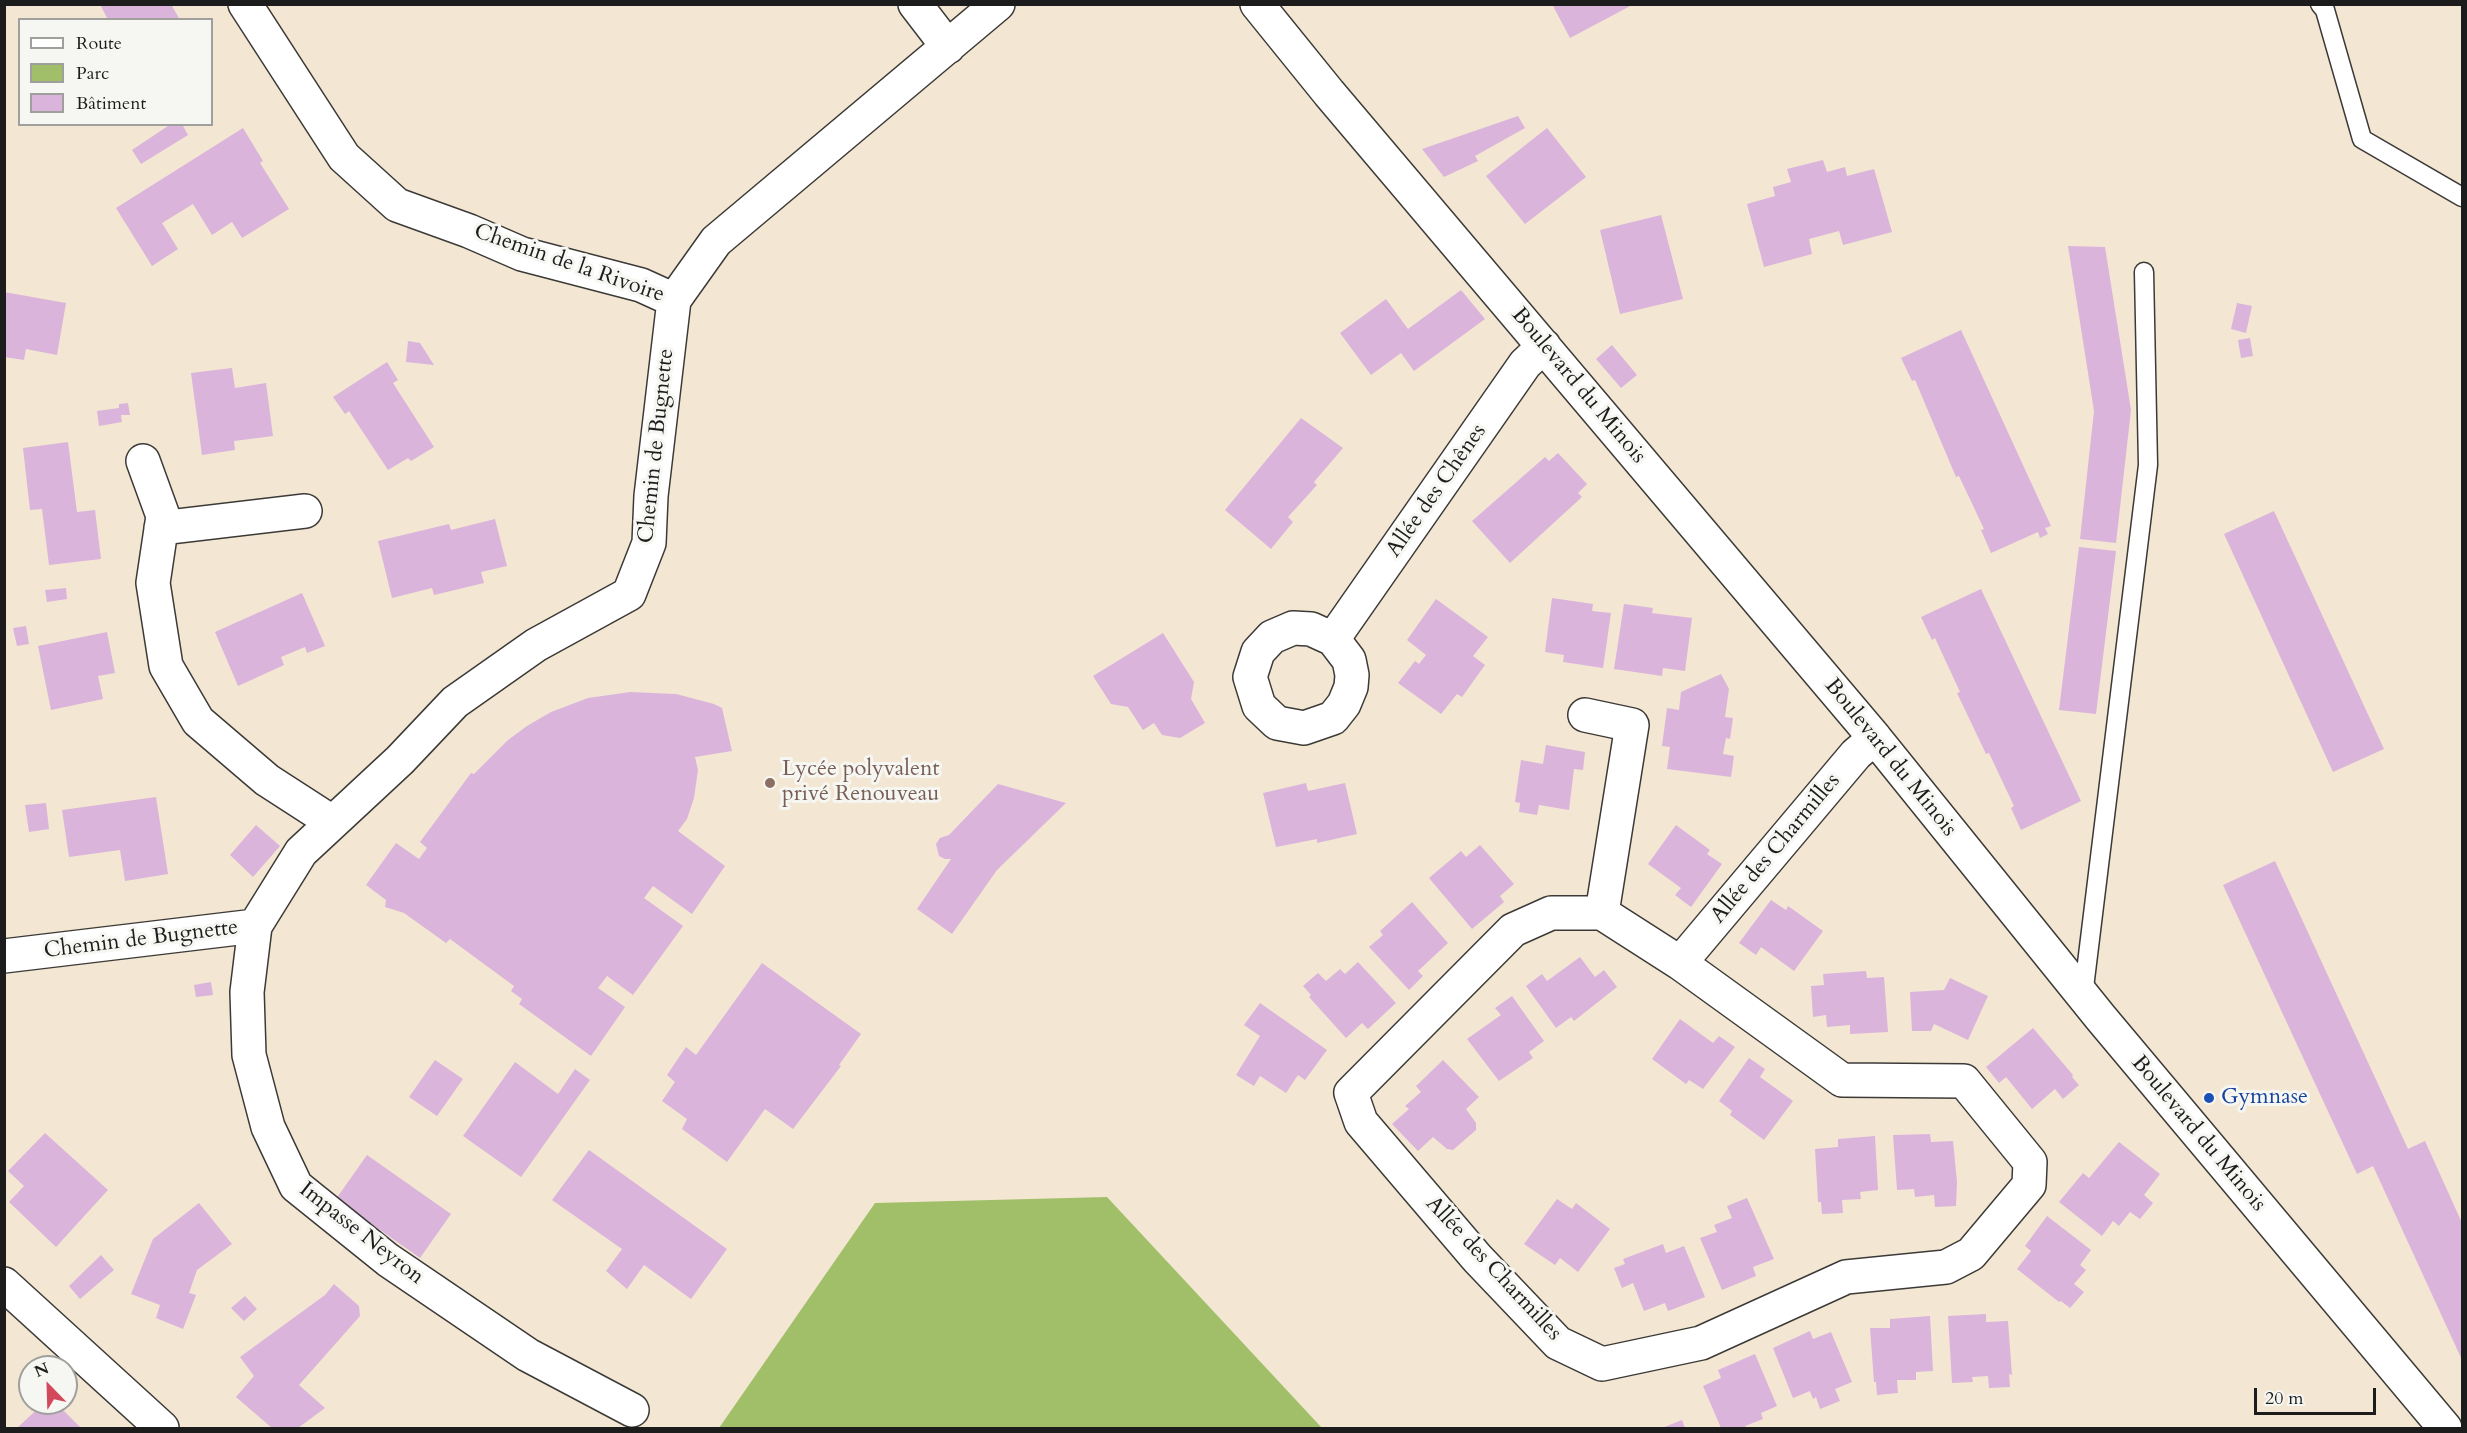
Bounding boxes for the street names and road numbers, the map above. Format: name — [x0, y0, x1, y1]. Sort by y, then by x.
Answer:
street label: Chemin de la Rivoire — [470, 219, 668, 309]
street label: Boulevard du Minois — [1505, 303, 1651, 469]
street label: Chemin de Bugnette — [634, 347, 680, 545]
street label: Allée des Chênes — [1381, 419, 1493, 563]
street label: Boulevard du Minois — [1818, 674, 1962, 842]
street label: Allée des Charmilles — [1706, 769, 1846, 929]
street label: Chemin de Bugnette — [42, 915, 240, 965]
street label: Boulevard du Minois — [2125, 1051, 2271, 1217]
street label: Impasse Neyron — [293, 1177, 429, 1291]
street label: Allée des Charmilles — [1419, 1191, 1567, 1347]

